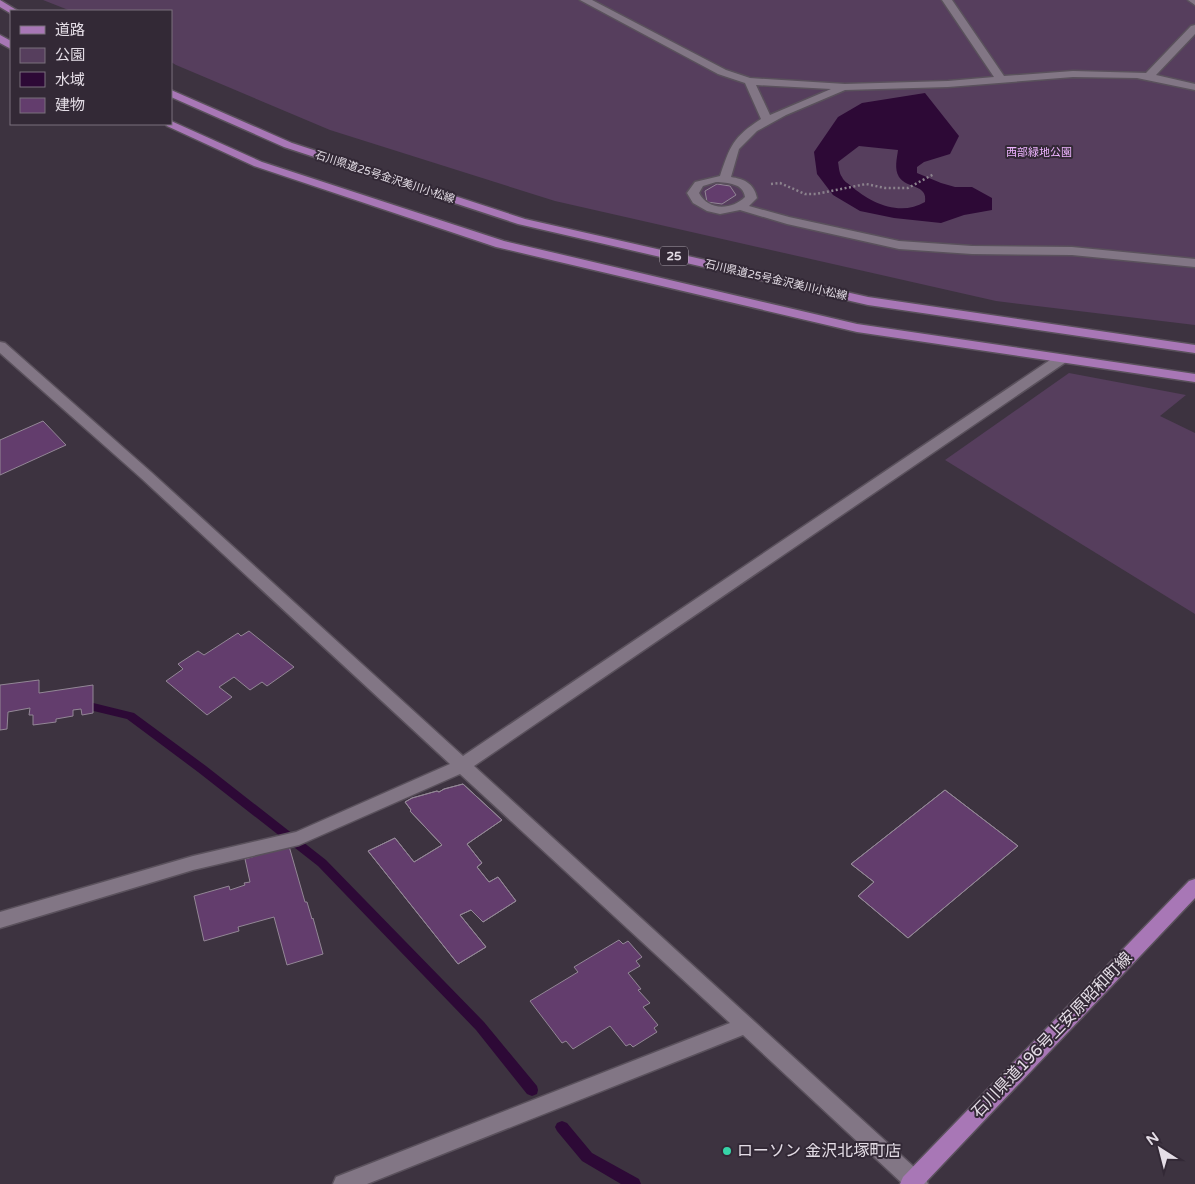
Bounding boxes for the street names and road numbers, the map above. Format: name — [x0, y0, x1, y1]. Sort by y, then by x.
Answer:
street label: 石川県道25号金沢美川小松線 — [314, 148, 456, 206]
road number: 25 — [660, 247, 688, 266]
street label: 石川県道25号金沢美川小松線 — [703, 257, 849, 303]
street label: 石川県道196号上安原昭和町線 — [968, 948, 1136, 1122]

